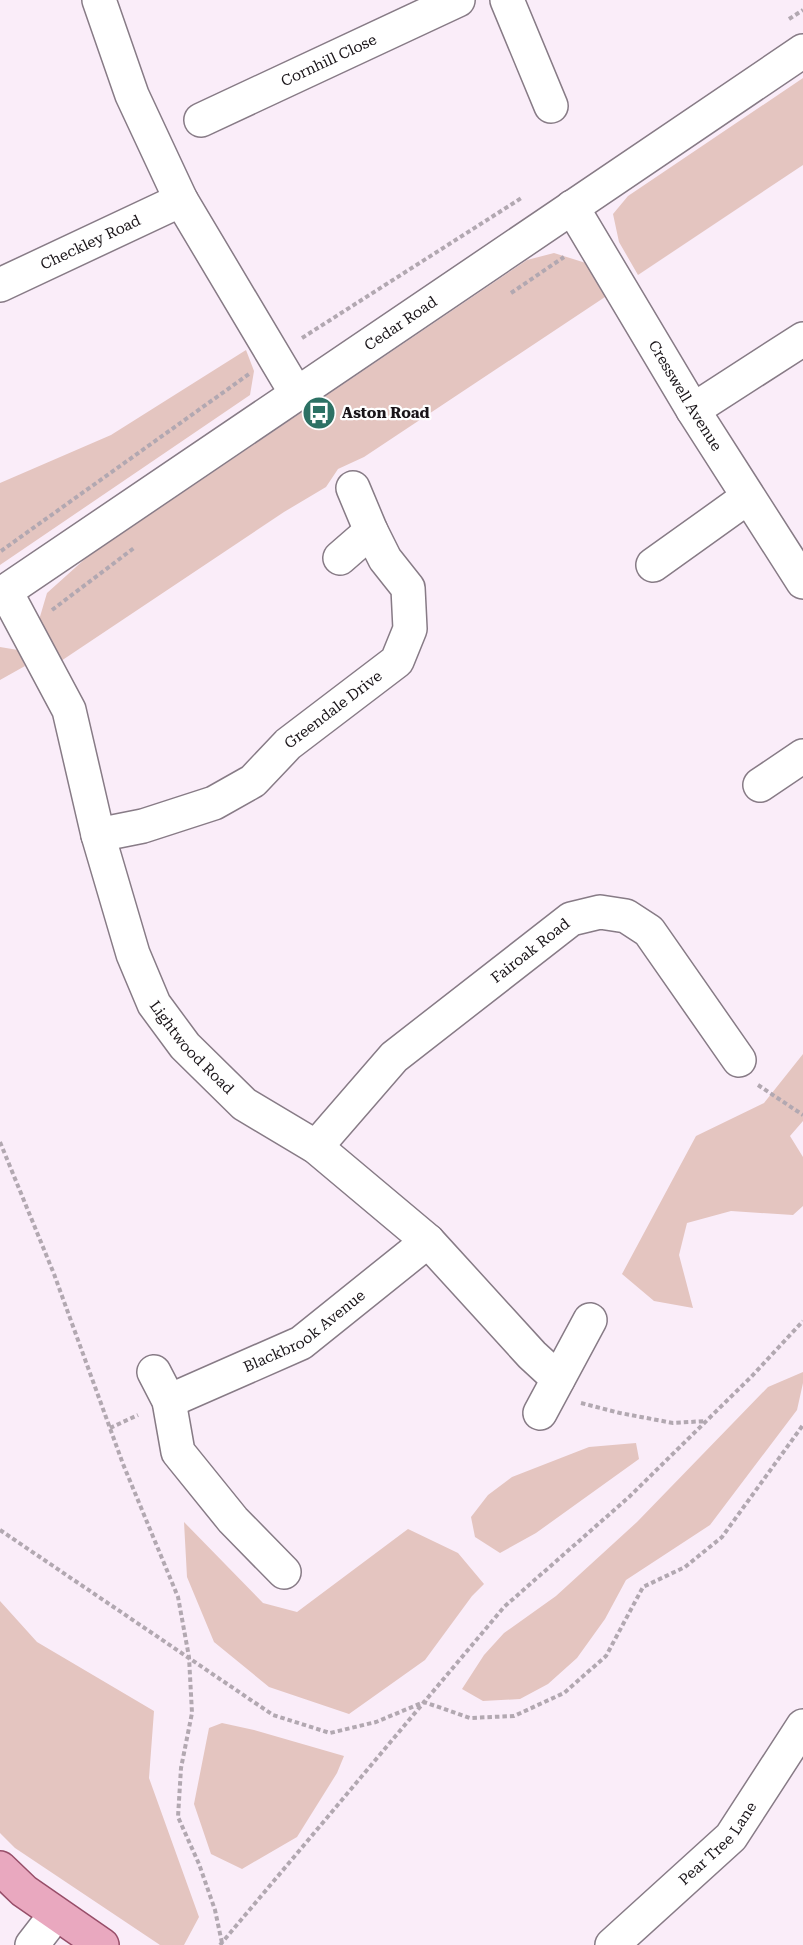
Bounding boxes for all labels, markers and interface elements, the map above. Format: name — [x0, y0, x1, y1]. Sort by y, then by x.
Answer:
street label: Cornhill Close — [278, 30, 379, 90]
street label: Checkley Road — [38, 211, 144, 274]
street label: Cedar Road — [361, 292, 441, 354]
street label: Cresswell Avenue — [645, 337, 726, 454]
bus stop icon: Aston Road — [301, 395, 337, 431]
place label: Aston Road — [342, 404, 430, 422]
street label: Greendale Drive — [281, 667, 385, 752]
street label: Fairoak Road — [488, 914, 573, 987]
street label: Lightwood Road — [146, 997, 238, 1098]
street label: Blackbrook Avenue — [241, 1286, 369, 1376]
street label: Pear Tree Lane — [675, 1799, 760, 1889]

